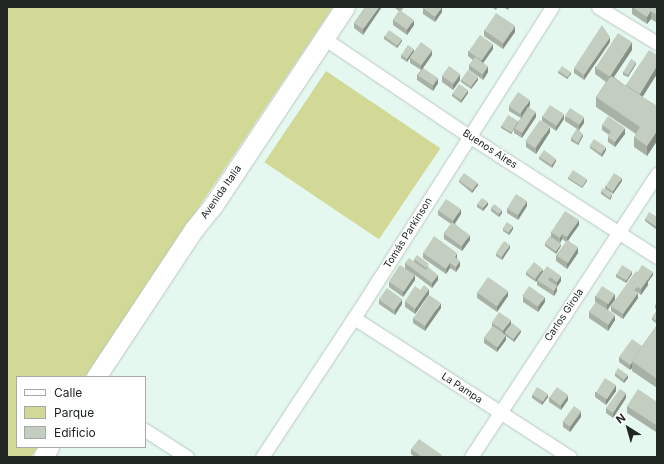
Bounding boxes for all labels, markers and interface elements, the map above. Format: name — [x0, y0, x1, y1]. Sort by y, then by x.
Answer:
street label: Buenos Aires — [461, 127, 519, 171]
street label: Avenida Italia — [198, 163, 244, 221]
street label: Tomás Parkinson — [381, 195, 435, 271]
street label: Carlos Girola — [542, 286, 586, 344]
street label: La Pampa — [439, 370, 485, 406]
legend — [16, 376, 146, 448]
text: Calle — [54, 385, 82, 400]
text: Parque — [54, 405, 94, 420]
north arrow — [608, 408, 648, 448]
text: N — [613, 410, 628, 427]
text: Edificio — [54, 425, 96, 440]

